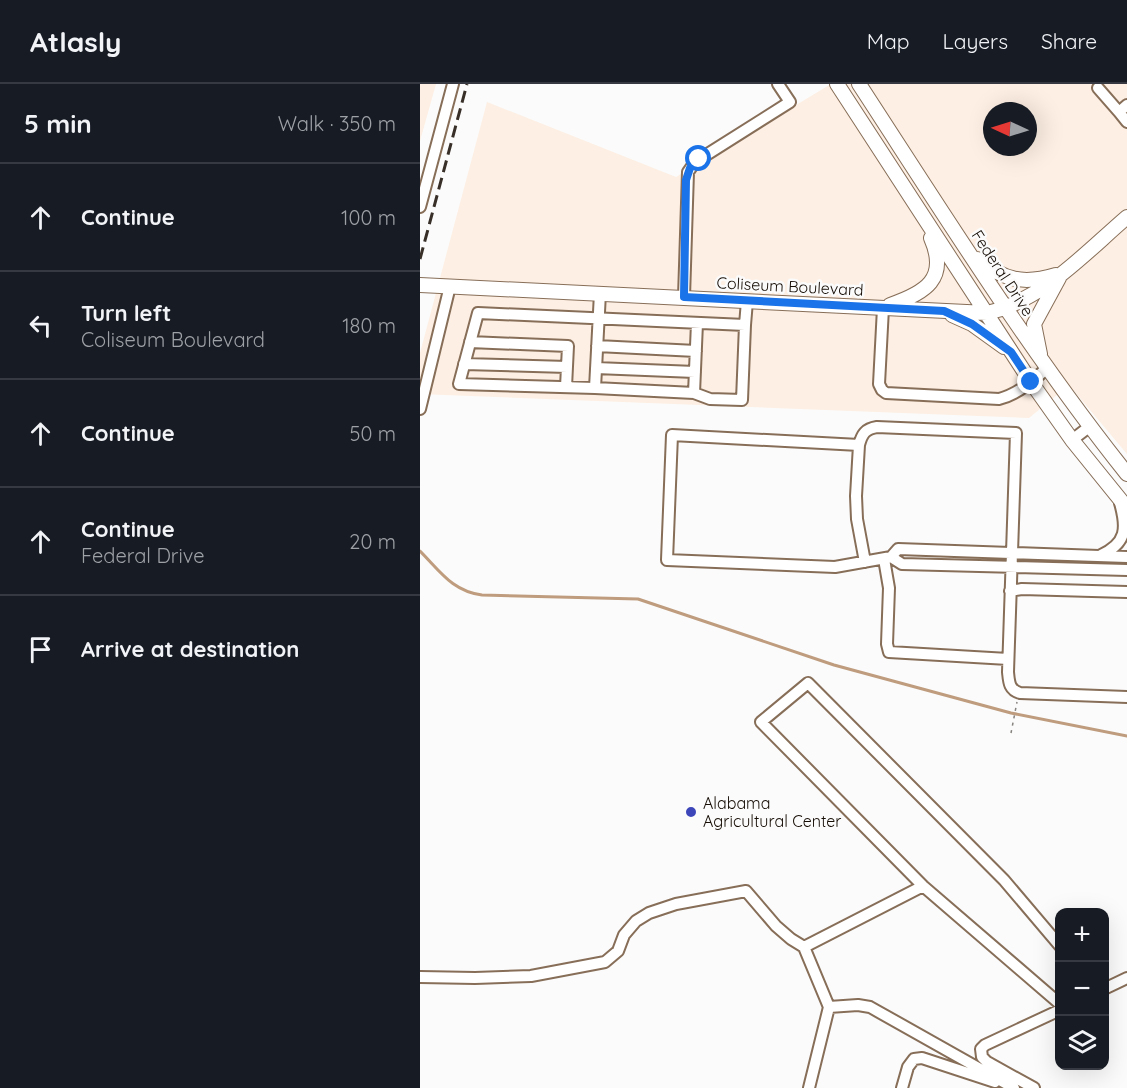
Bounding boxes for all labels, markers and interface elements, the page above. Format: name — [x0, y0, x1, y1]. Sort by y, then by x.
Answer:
text: Atlasly — [30, 24, 121, 59]
text: Map — [867, 28, 910, 54]
text: Layers — [943, 28, 1008, 54]
text: Share — [1041, 28, 1097, 54]
north arrow — [983, 102, 1037, 156]
text: 5 min — [24, 107, 92, 140]
text: Walk · 350 m — [278, 111, 396, 136]
route start — [685, 145, 711, 171]
icon: ahead — [24, 201, 57, 234]
text: Continue — [81, 203, 175, 231]
text: 100 m — [341, 205, 396, 230]
street label: Federal Drive — [968, 226, 1038, 320]
street label: Coliseum Boulevard — [716, 272, 864, 300]
text: Turn left — [81, 299, 171, 327]
icon: left — [24, 309, 57, 342]
text: 180 m — [342, 313, 396, 338]
text: Coliseum Boulevard — [81, 327, 265, 352]
route end — [1017, 368, 1043, 394]
icon: ahead — [24, 417, 57, 450]
text: Continue — [81, 419, 175, 447]
text: 50 m — [350, 421, 396, 446]
text: Continue — [81, 515, 175, 543]
icon: ahead — [24, 525, 57, 558]
text: 20 m — [349, 529, 396, 554]
text: Federal Drive — [81, 543, 205, 568]
icon: arrive — [24, 633, 57, 666]
text: Arrive at destination — [81, 635, 299, 663]
place label: Alabama Agricultural Center — [703, 793, 841, 831]
marker: Alabama Agricultural Center — [684, 805, 698, 819]
map controls — [1055, 908, 1109, 1070]
button: + — [1055, 908, 1109, 962]
button: − — [1055, 962, 1109, 1016]
button: layers — [1055, 1016, 1109, 1070]

